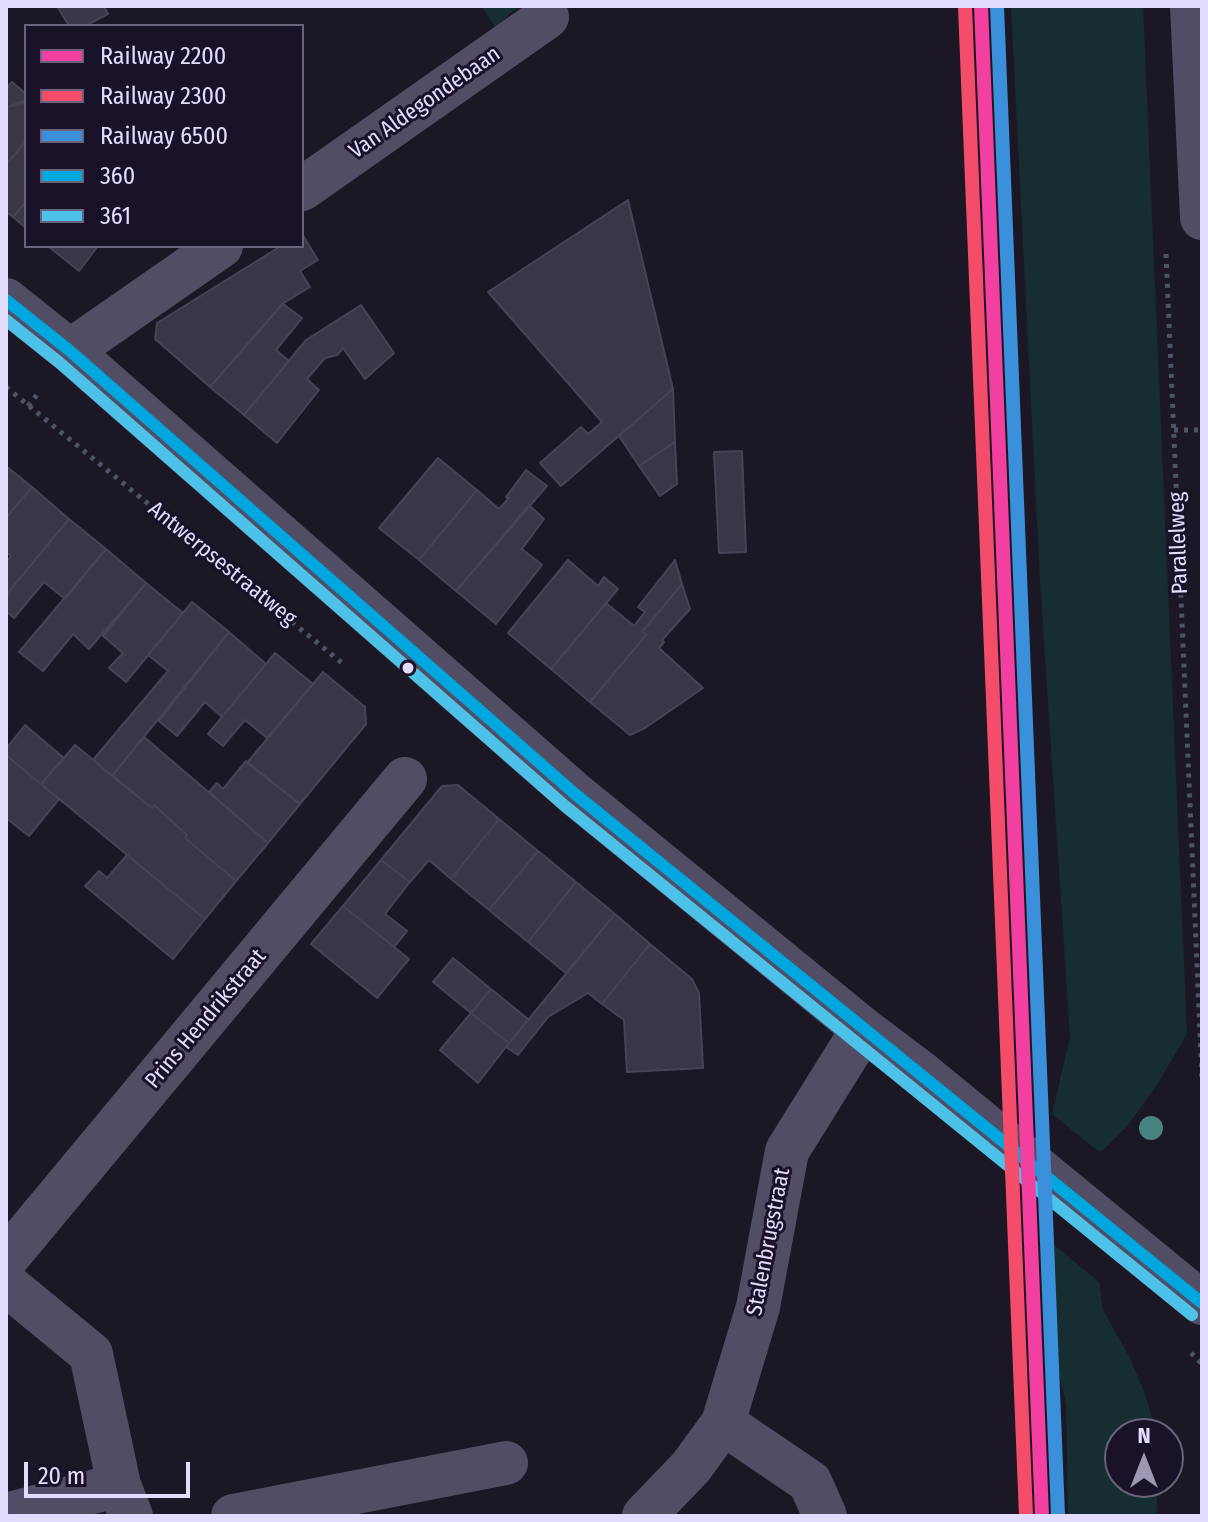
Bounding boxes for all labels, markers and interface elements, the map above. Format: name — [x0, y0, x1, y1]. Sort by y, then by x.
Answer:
legend — [24, 24, 304, 248]
street label: Van Aldegondebaan — [344, 41, 506, 165]
text: Railway 2200 — [100, 42, 226, 70]
text: Railway 2300 — [100, 82, 227, 110]
text: Railway 6500 — [100, 122, 228, 150]
text: 360 — [100, 162, 135, 190]
text: 361 — [100, 202, 131, 230]
street label: Parallelweg — [1164, 491, 1194, 595]
street label: Antwerpsestraatweg — [143, 496, 301, 632]
unlabelled marker — [400, 660, 416, 676]
street label: Prins Hendrikstraat — [140, 944, 272, 1094]
street label: Stalenbrugstraat — [742, 1166, 796, 1318]
north arrow — [1104, 1418, 1184, 1498]
text: N — [1137, 1422, 1151, 1449]
scale bar — [28, 1446, 194, 1496]
text: 20 m — [38, 1462, 85, 1490]

